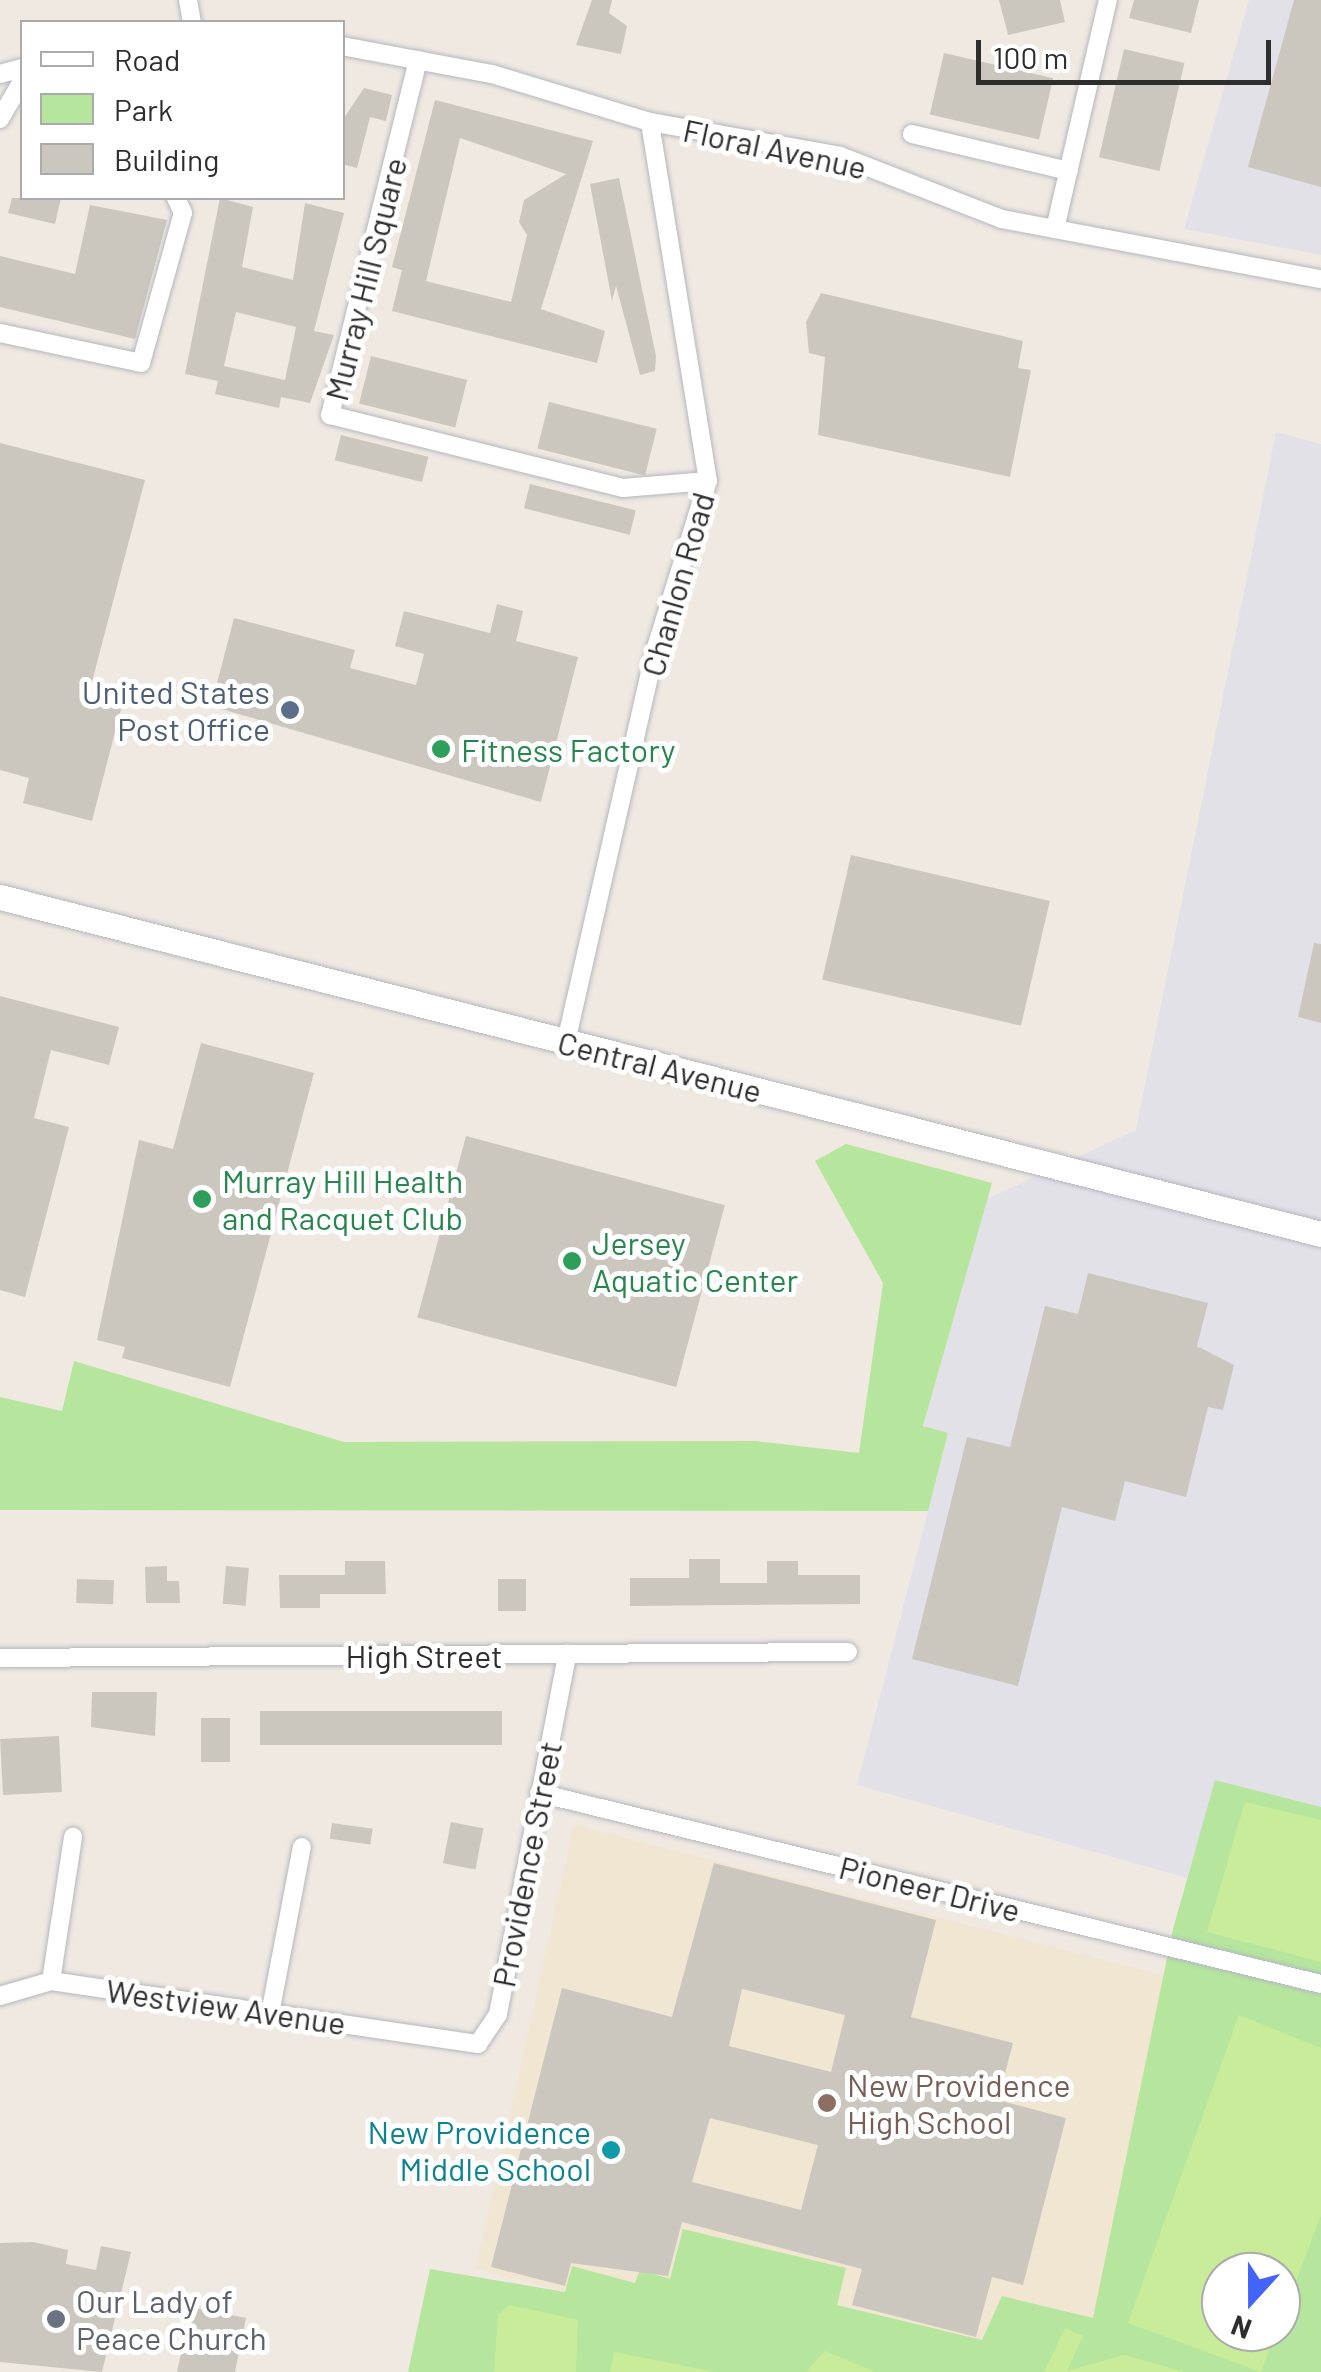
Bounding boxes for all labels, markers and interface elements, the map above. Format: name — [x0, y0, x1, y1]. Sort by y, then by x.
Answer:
legend — [20, 20, 345, 200]
scale bar — [981, 20, 1276, 82]
text: 100 m — [993, 39, 1068, 75]
text: Road — [114, 41, 180, 77]
text: Park — [114, 91, 173, 127]
street label: Floral Avenue — [680, 110, 870, 186]
text: Building — [114, 141, 219, 177]
street label: Murray Hill Square — [316, 153, 414, 405]
street label: Chanlon Road — [632, 488, 722, 680]
place label: United States Post Office — [82, 673, 270, 748]
marker: United States Post Office — [279, 699, 301, 721]
place label: Fitness Factory — [461, 730, 676, 768]
marker: Fitness Factory — [430, 738, 452, 760]
street label: Central Avenue — [554, 1022, 766, 1110]
place label: Murray Hill Health and Racquet Club — [222, 1162, 463, 1237]
marker: Murray Hill Health and Racquet Club — [191, 1188, 213, 1210]
place label: Jersey Aquatic Center — [592, 1224, 798, 1299]
marker: Jersey Aquatic Center — [561, 1250, 583, 1272]
street label: High Street — [345, 1636, 503, 1674]
street label: Providence Street — [483, 1738, 569, 1990]
street label: Pioneer Drive — [836, 1847, 1024, 1929]
street label: Westview Avenue — [104, 1970, 348, 2042]
place label: New Providence High School — [847, 2066, 1070, 2141]
marker: New Providence High School — [816, 2092, 838, 2114]
place label: New Providence Middle School — [368, 2113, 591, 2188]
marker: New Providence Middle School — [600, 2139, 622, 2161]
north arrow — [1201, 2252, 1301, 2352]
place label: Our Lady of Peace Church — [76, 2282, 267, 2357]
marker: Our Lady of Peace Church — [45, 2308, 67, 2330]
text: N — [1226, 2309, 1256, 2347]

